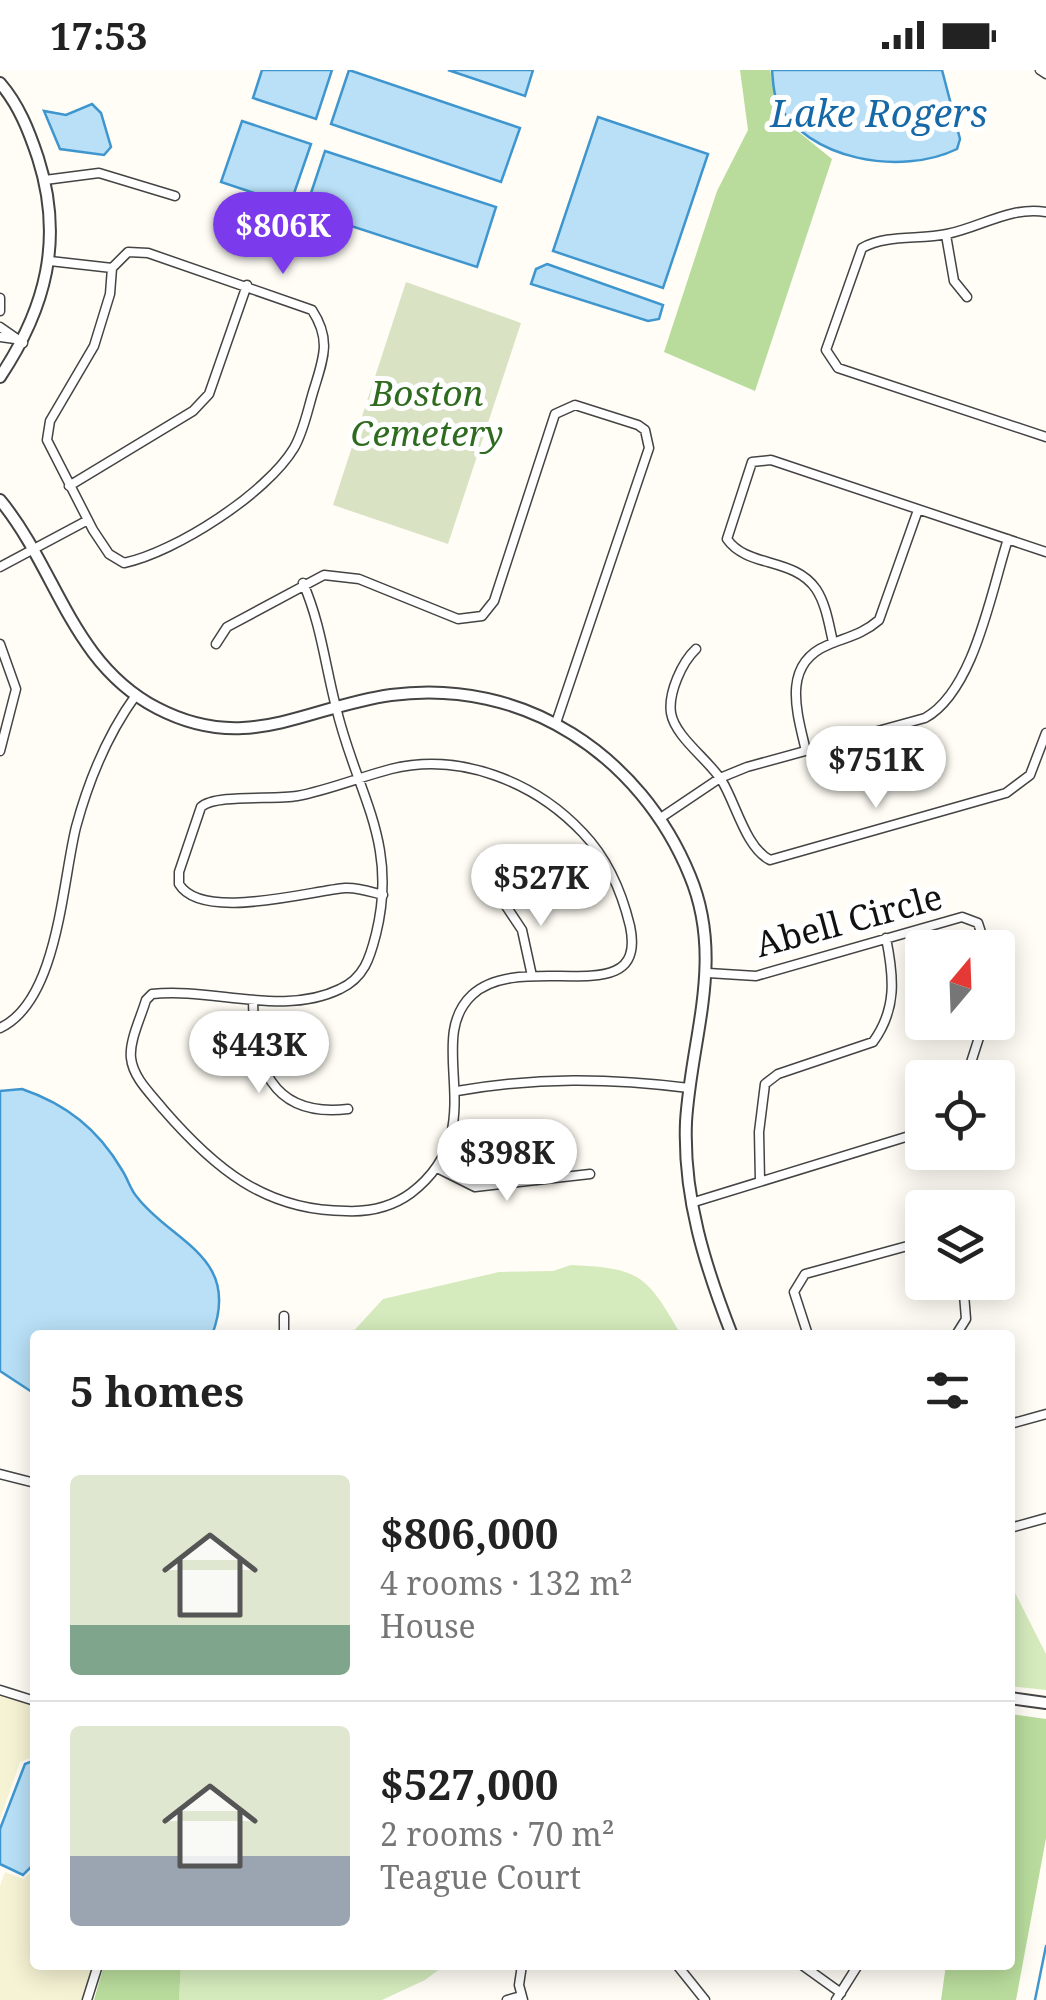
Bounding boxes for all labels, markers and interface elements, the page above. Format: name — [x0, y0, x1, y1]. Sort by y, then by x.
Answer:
text: 17:53 — [50, 9, 147, 61]
water label: Lake Rogers — [769, 86, 988, 138]
pin: $806K — [213, 192, 353, 277]
text: $806K — [235, 203, 331, 246]
park label: Boston Cemetery — [351, 369, 503, 456]
pin: $751K — [806, 726, 946, 811]
text: $751K — [828, 737, 924, 780]
pin: $527K — [471, 844, 611, 929]
text: $527K — [493, 855, 589, 898]
street label: Abell Circle — [750, 872, 947, 967]
north arrow — [905, 930, 1015, 1040]
map controls — [905, 930, 1015, 1300]
pin: $443K — [189, 1011, 329, 1096]
text: $443K — [211, 1022, 307, 1065]
button: locate — [905, 1060, 1015, 1170]
pin: $398K — [437, 1119, 577, 1204]
text: $398K — [459, 1130, 555, 1173]
button: layers — [905, 1190, 1015, 1300]
text: 5 homes — [70, 1362, 244, 1419]
icon: filters — [920, 1363, 975, 1418]
text: $806,000 — [380, 1504, 558, 1561]
icon: home — [150, 1515, 270, 1635]
text: 4 rooms · 132 m² — [380, 1561, 633, 1604]
text: House — [380, 1604, 476, 1647]
text: $527,000 — [380, 1755, 558, 1812]
icon: home — [150, 1766, 270, 1886]
text: 2 rooms · 70 m² — [380, 1812, 615, 1855]
text: Teague Court — [380, 1855, 581, 1898]

